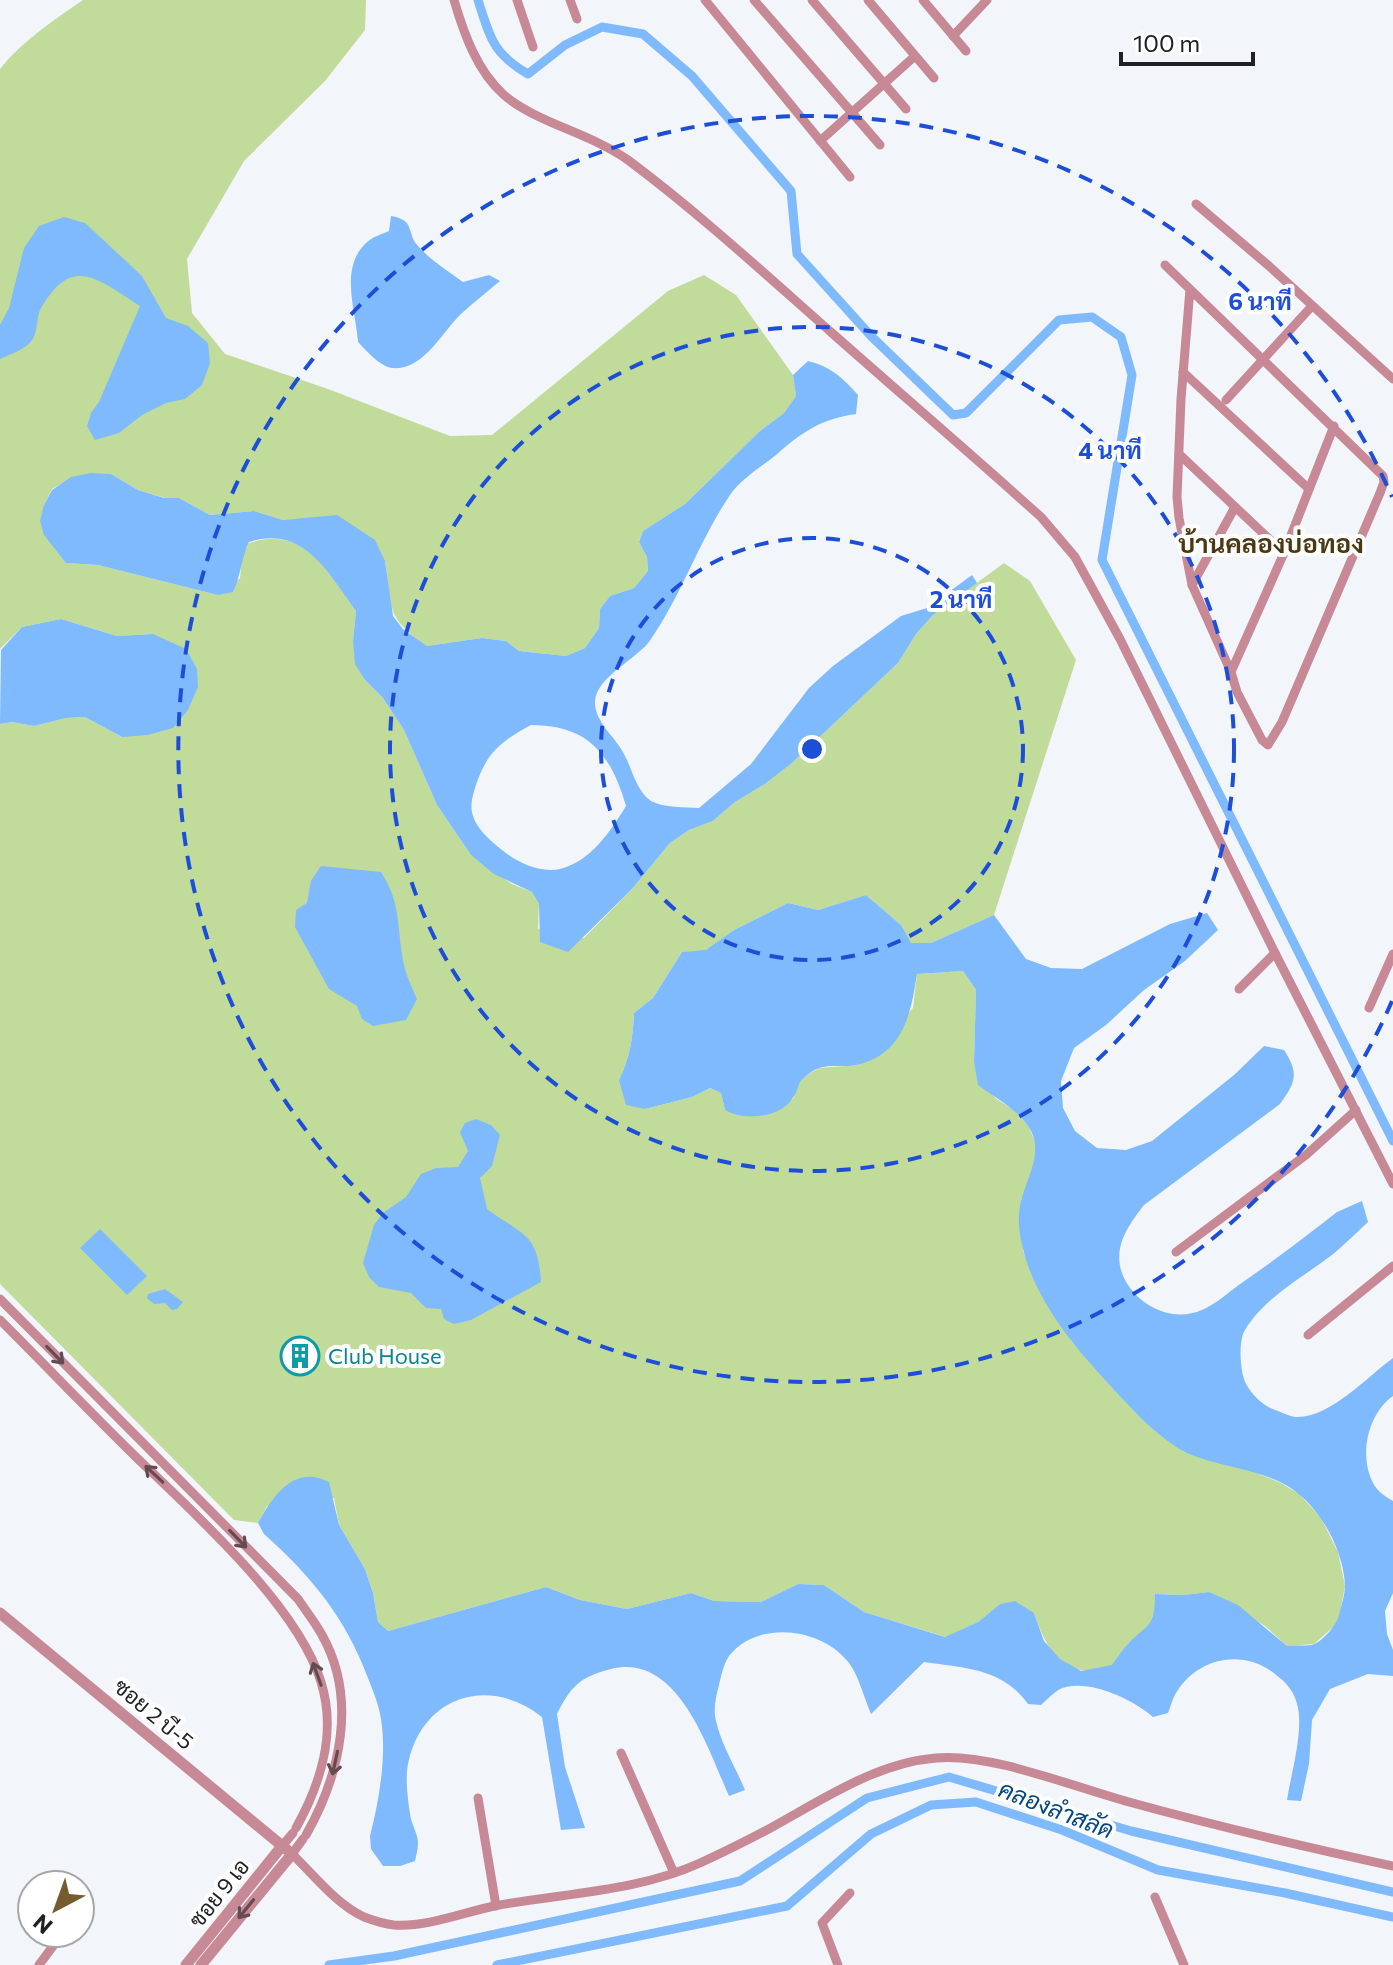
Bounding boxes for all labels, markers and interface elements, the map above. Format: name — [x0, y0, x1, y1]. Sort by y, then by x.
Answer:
scale bar — [1121, 16, 1253, 66]
text: 100 m — [1133, 28, 1200, 57]
text: 6 นาที — [1228, 286, 1292, 315]
text: 4 นาที — [1078, 435, 1142, 464]
district label: บ้านคลองบ่อทอง — [1178, 527, 1364, 558]
text: 2 นาที — [930, 584, 992, 613]
centre of rings — [798, 735, 826, 763]
building icon: Club House — [279, 1335, 321, 1377]
place label: Club House — [328, 1342, 442, 1369]
one-way arrow — [45, 1345, 64, 1365]
one-way arrow — [145, 1465, 165, 1483]
one-way arrow — [228, 1529, 247, 1548]
one-way arrow — [309, 1661, 324, 1686]
street label: ซอย 2 บี-5 — [109, 1672, 200, 1755]
one-way arrow — [327, 1750, 342, 1775]
water label: คลองลำสลัด — [995, 1773, 1118, 1844]
street label: ซอย 9 เอ — [183, 1853, 254, 1932]
north arrow — [16, 1869, 96, 1949]
one-way arrow — [237, 1899, 255, 1919]
text: N — [27, 1909, 58, 1940]

